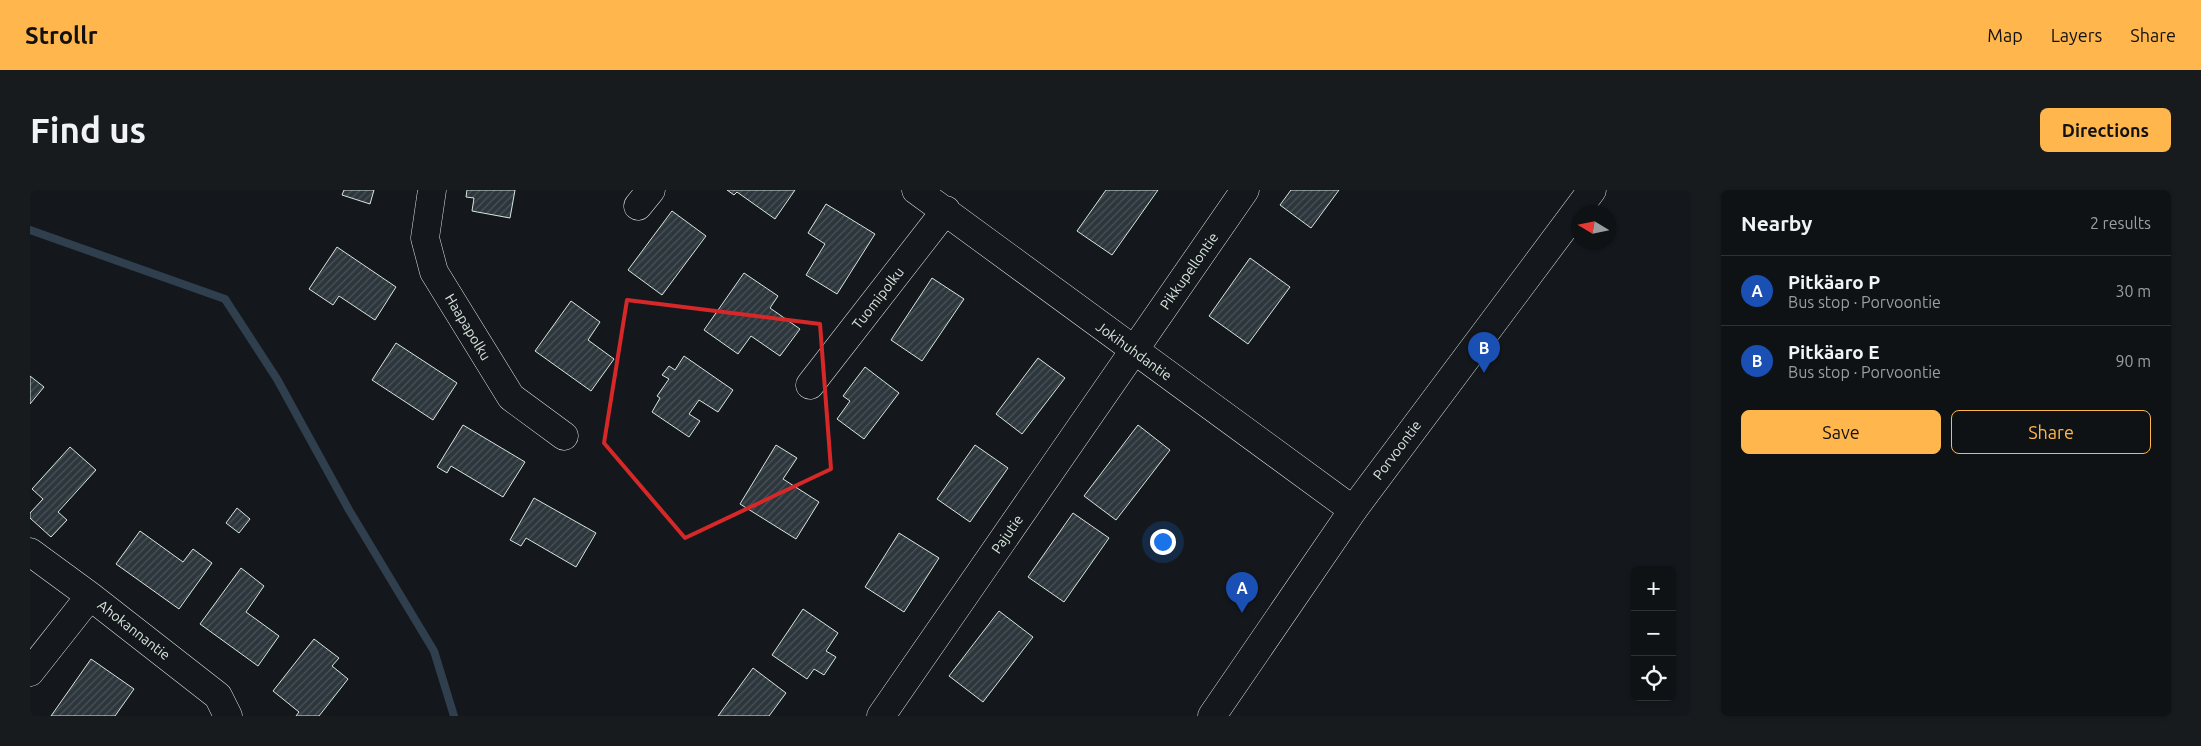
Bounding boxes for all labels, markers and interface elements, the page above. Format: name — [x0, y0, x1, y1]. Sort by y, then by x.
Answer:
text: Strollr — [25, 22, 98, 49]
text: Map — [1987, 25, 2023, 45]
text: Layers — [2051, 25, 2102, 45]
text: Share — [2130, 25, 2176, 45]
button: Directions — [2040, 108, 2171, 152]
text: Find us — [30, 110, 146, 150]
north arrow — [1571, 205, 1616, 250]
text: Nearby — [1741, 211, 1812, 235]
text: 2 results — [2090, 214, 2151, 232]
street label: Pikkupellontie — [1157, 230, 1221, 312]
street label: Tuomipolku — [849, 264, 907, 332]
text: Pitkäaro P — [1788, 271, 1880, 293]
text: A — [1751, 282, 1763, 300]
text: 30 m — [2115, 282, 2151, 300]
street label: Haapapolku — [442, 291, 494, 363]
text: Bus stop · Porvoontie — [1788, 293, 1941, 311]
street label: Jokihuhdantie — [1093, 318, 1175, 384]
pin: B — [1468, 332, 1500, 373]
text: Pitkäaro E — [1788, 341, 1880, 363]
text: B — [1752, 352, 1762, 370]
text: 90 m — [2115, 352, 2151, 370]
text: Bus stop · Porvoontie — [1788, 363, 1941, 381]
button: Save — [1741, 410, 1941, 454]
button: Share — [1951, 410, 2151, 454]
street label: Porvoontie — [1370, 417, 1424, 483]
street label: Pajutie — [988, 512, 1026, 556]
your location — [1150, 529, 1176, 555]
map controls — [1631, 566, 1676, 701]
button: + — [1631, 566, 1676, 611]
pin: A — [1226, 572, 1258, 613]
street label: Ahokannantie — [95, 597, 173, 663]
button: − — [1631, 611, 1676, 656]
button: locate — [1631, 656, 1676, 701]

